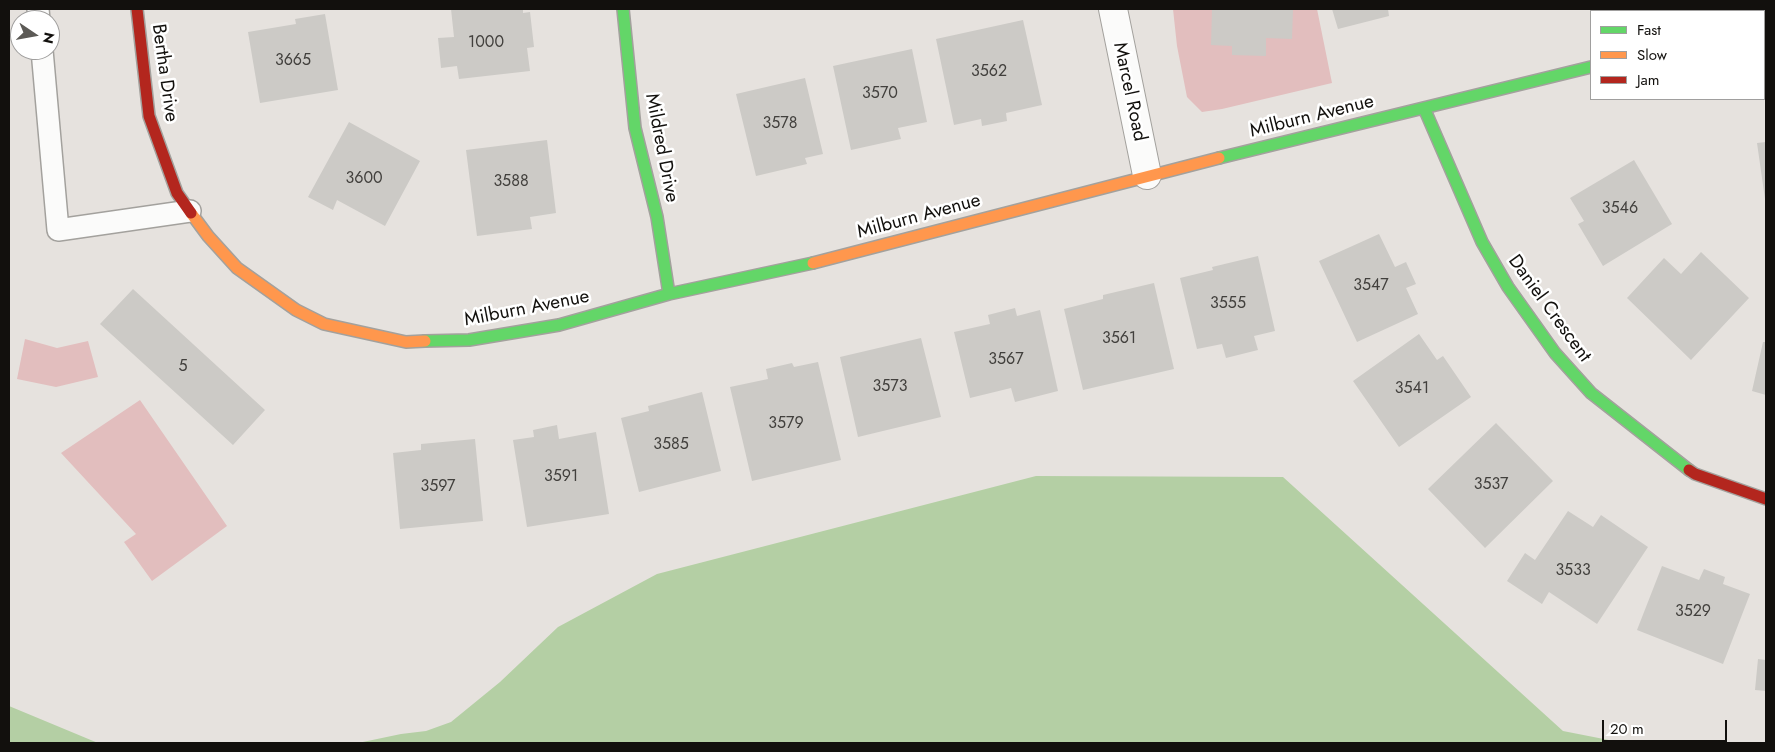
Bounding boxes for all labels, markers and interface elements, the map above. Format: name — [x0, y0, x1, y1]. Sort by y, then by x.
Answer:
north arrow — [10, 10, 60, 60]
legend — [1590, 10, 1765, 100]
text: Fast — [1637, 19, 1661, 41]
street label: Bertha Drive — [146, 23, 182, 123]
text: N — [38, 30, 60, 45]
house number: 1000 — [468, 33, 504, 53]
street label: Marcel Road — [1107, 40, 1151, 144]
text: Slow — [1637, 44, 1667, 66]
house number: 3665 — [275, 51, 311, 71]
house number: 3562 — [971, 62, 1007, 82]
text: Jam — [1637, 69, 1660, 91]
house number: 3570 — [862, 84, 898, 104]
street label: Milburn Avenue — [1248, 91, 1376, 143]
street label: Mildred Drive — [639, 92, 683, 204]
house number: 3578 — [763, 114, 797, 134]
house number: 3600 — [345, 169, 383, 189]
house number: 3588 — [493, 172, 529, 192]
street label: Milburn Avenue — [855, 190, 983, 244]
house number: 3546 — [1602, 199, 1638, 219]
street label: Daniel Crescent — [1502, 251, 1596, 367]
house number: 3547 — [1353, 276, 1389, 296]
street label: Milburn Avenue — [463, 286, 591, 332]
house number: 3555 — [1210, 294, 1246, 314]
house number: 3561 — [1102, 329, 1136, 349]
house number: 3567 — [988, 350, 1024, 370]
house number: 5 — [178, 357, 188, 377]
house number: 3573 — [873, 377, 907, 397]
house number: 3541 — [1395, 379, 1429, 399]
house number: 3579 — [768, 414, 804, 434]
house number: 3585 — [653, 435, 689, 455]
house number: 3591 — [544, 467, 578, 487]
house number: 3537 — [1474, 475, 1508, 495]
house number: 3597 — [421, 477, 455, 497]
house number: 3533 — [1555, 561, 1591, 581]
house number: 3529 — [1675, 602, 1711, 622]
scale bar — [1605, 710, 1730, 742]
text: 20 m — [1610, 718, 1644, 740]

